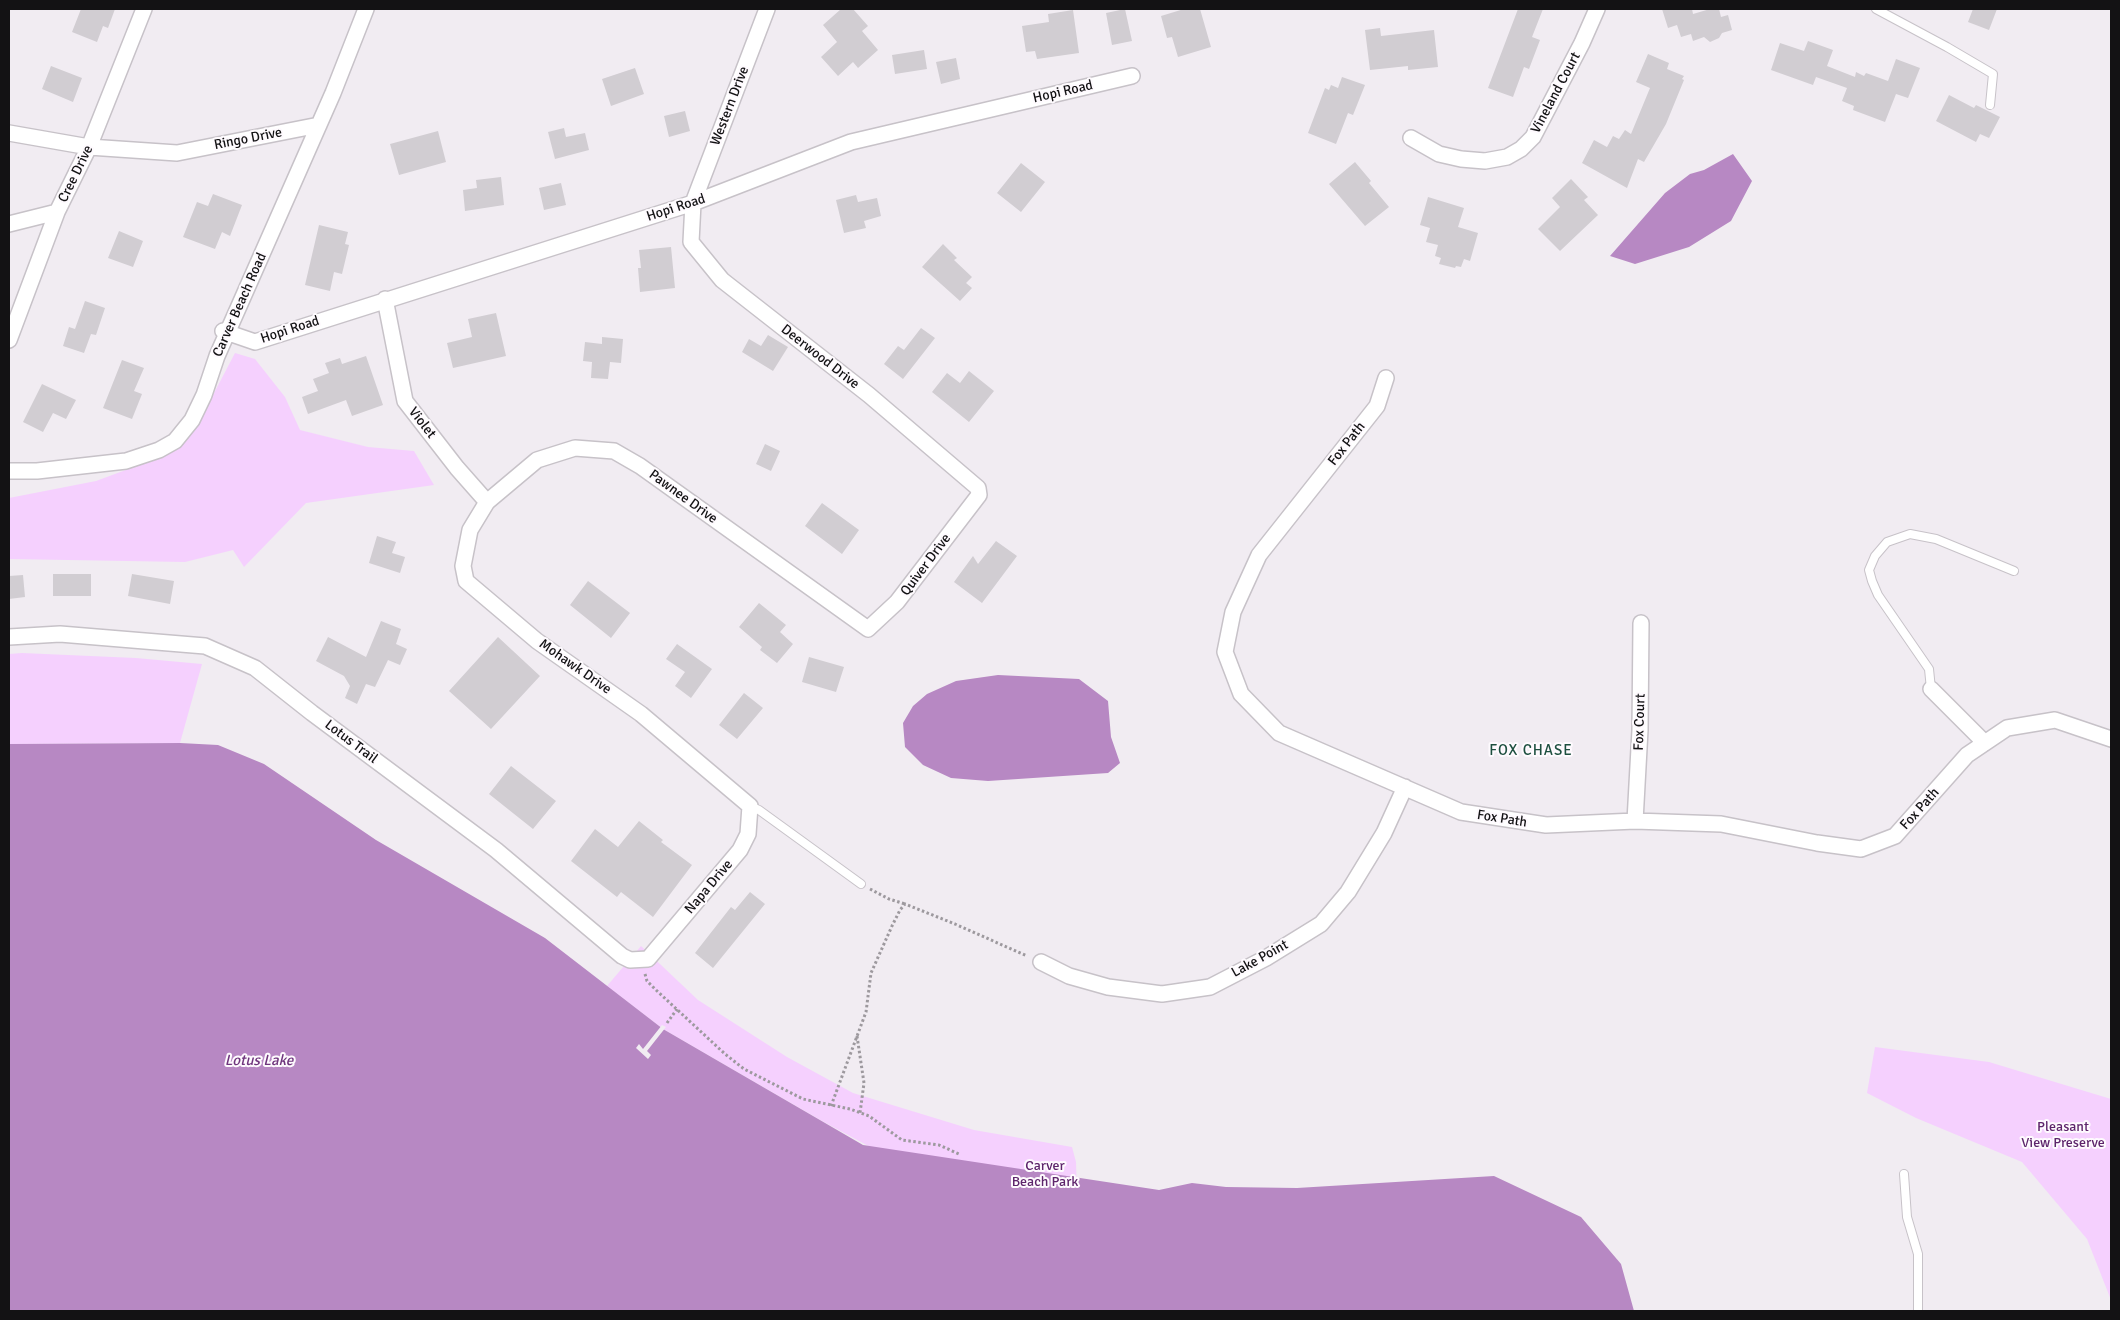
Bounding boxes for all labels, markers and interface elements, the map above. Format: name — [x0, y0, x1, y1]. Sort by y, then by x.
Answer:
street label: Vineland Court — [1528, 50, 1584, 136]
street label: Western Drive — [707, 64, 753, 148]
street label: Hopi Road — [1031, 77, 1095, 107]
street label: Ringo Drive — [213, 124, 283, 154]
street label: Cree Drive — [55, 143, 97, 205]
street label: Hopi Road — [644, 191, 708, 225]
street label: Carver Beach Road — [210, 250, 270, 360]
street label: Hopi Road — [258, 313, 322, 347]
street label: Deerwood Drive — [777, 321, 863, 393]
street label: Violet — [405, 404, 439, 442]
street label: Fox Path — [1325, 419, 1369, 469]
street label: Pawnee Drive — [645, 466, 721, 528]
street label: Quiver Drive — [897, 531, 955, 599]
street label: Mohawk Drive — [536, 636, 614, 698]
street label: Fox Court — [1631, 693, 1649, 751]
street label: Lotus Trail — [321, 717, 381, 767]
district label: FOX CHASE — [1488, 742, 1574, 760]
street label: Fox Path — [1897, 785, 1943, 833]
street label: Fox Path — [1476, 807, 1528, 831]
street label: Napa Drive — [682, 857, 736, 917]
street label: Lake Point — [1229, 937, 1291, 981]
water label: Lotus Lake — [225, 1052, 293, 1070]
park label: Pleasant View Preserve — [2021, 1119, 2105, 1152]
park label: Carver Beach Park — [1012, 1158, 1078, 1190]

